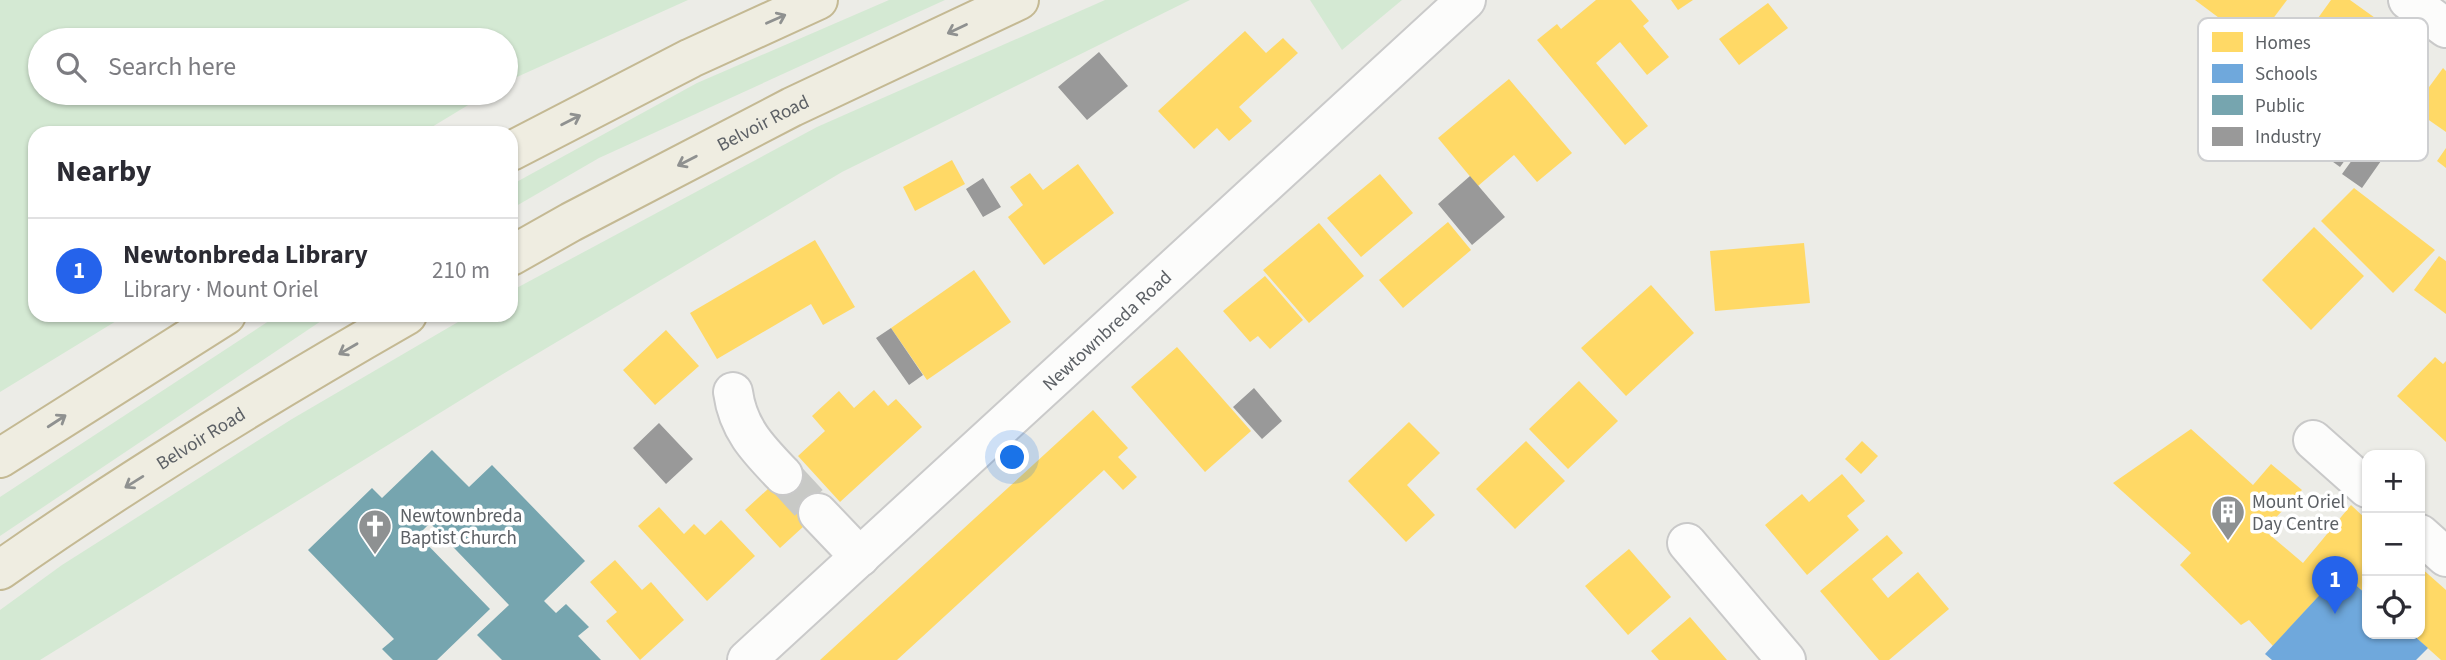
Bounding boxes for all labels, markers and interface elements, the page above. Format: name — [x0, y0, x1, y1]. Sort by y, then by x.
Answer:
one-way arrow — [764, 12, 786, 25]
legend — [2198, 18, 2428, 161]
one-way arrow — [947, 23, 968, 36]
search box — [28, 28, 518, 105]
text: Homes — [2255, 30, 2311, 57]
icon: search — [52, 48, 90, 86]
text: Search here — [108, 48, 236, 85]
text: Schools — [2255, 61, 2318, 88]
street label: Belvoir Road — [713, 89, 814, 159]
text: Public — [2255, 93, 2305, 120]
one-way arrow — [561, 112, 581, 126]
text: Industry — [2255, 124, 2321, 151]
text: Nearby — [56, 150, 151, 193]
one-way arrow — [677, 155, 698, 169]
text: Newtonbreda Library — [123, 236, 368, 273]
text: 1 — [73, 254, 85, 287]
text: 210 m — [432, 254, 490, 287]
street label: Newtownbreda Road — [1037, 265, 1178, 398]
text: Library · Mount Oriel — [123, 273, 319, 306]
one-way arrow — [339, 342, 359, 356]
street label: Belvoir Road — [151, 401, 251, 477]
one-way arrow — [47, 414, 67, 428]
your location — [995, 440, 1029, 474]
map controls — [2362, 450, 2425, 639]
button: + — [2362, 450, 2425, 513]
one-way arrow — [125, 474, 144, 489]
place label: Mount Oriel Day Centre — [2252, 489, 2345, 538]
building icon: Mount Oriel Day Centre — [2209, 493, 2247, 542]
place label: Newtownbreda Baptist Church — [400, 503, 522, 552]
church icon: Newtownbreda Baptist Church — [356, 507, 394, 556]
button: − — [2362, 513, 2425, 576]
pin: 1 — [2312, 556, 2358, 614]
button: locate — [2362, 576, 2425, 639]

